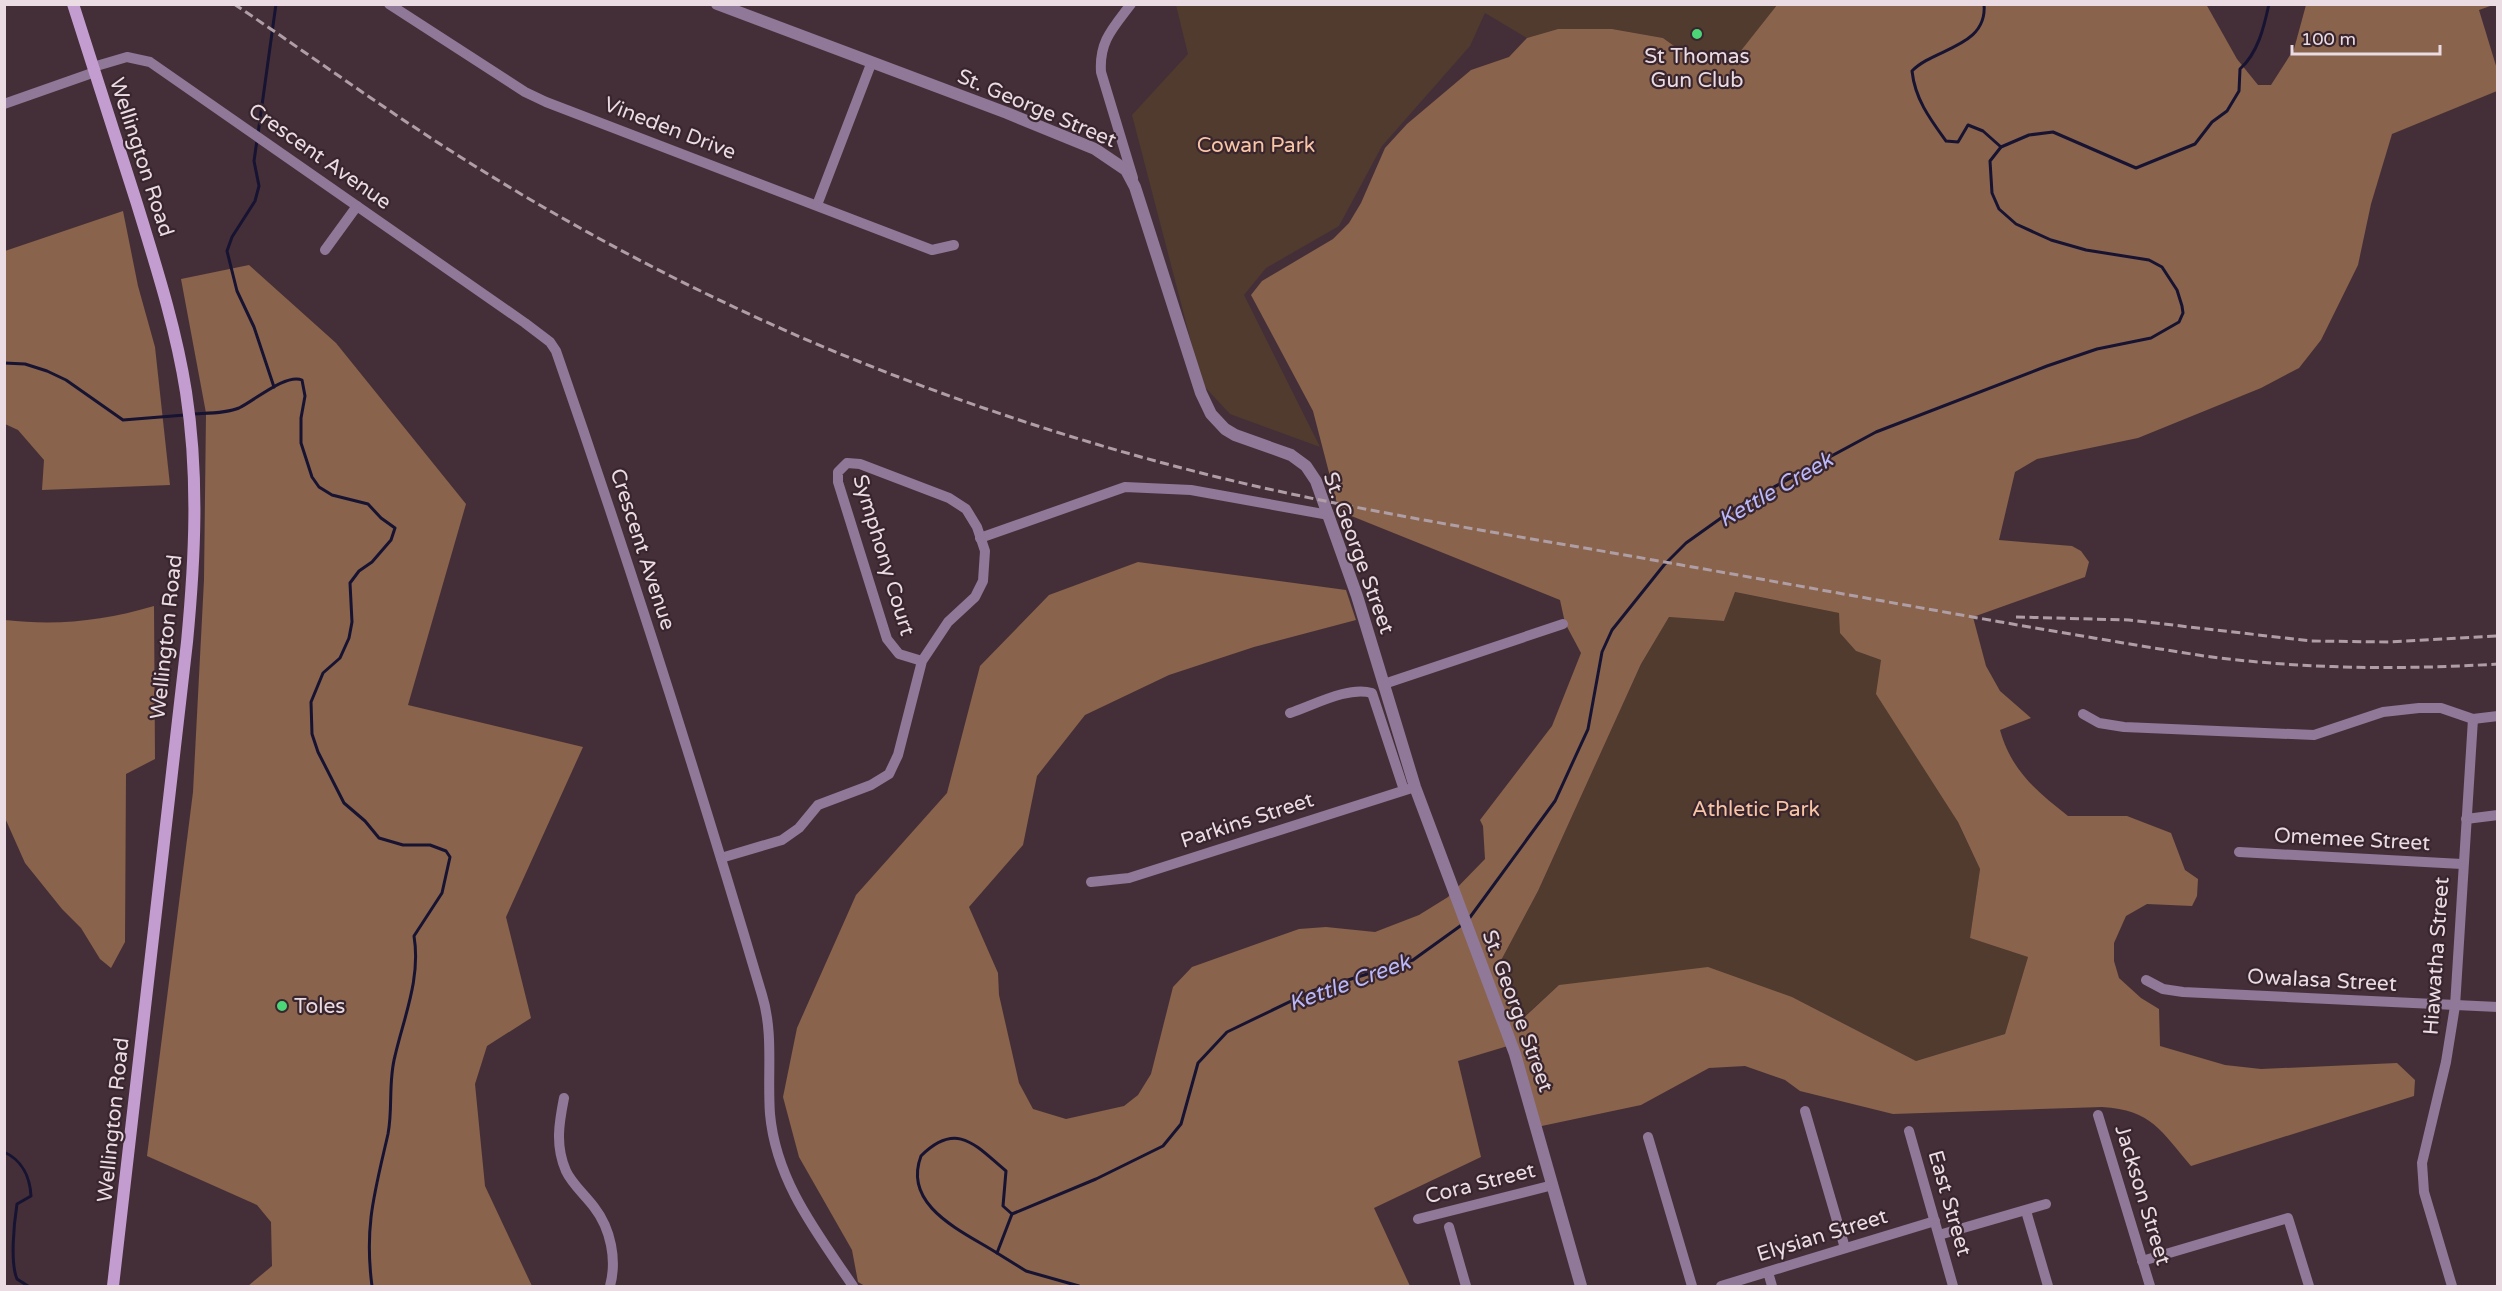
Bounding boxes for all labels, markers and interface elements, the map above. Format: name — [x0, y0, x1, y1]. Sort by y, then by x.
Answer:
scale bar — [2292, 18, 2440, 56]
marker: St Thomas Gun Club — [1690, 27, 1704, 41]
text: 100 m — [2301, 28, 2356, 50]
place label: St Thomas Gun Club — [1644, 44, 1750, 93]
street label: St. George Street — [954, 64, 1120, 153]
street label: Wellington Road — [104, 75, 179, 240]
street label: Vineden Drive — [600, 92, 739, 165]
street label: Crescent Avenue — [244, 98, 396, 215]
park label: Cowan Park — [1197, 133, 1315, 158]
water label: Kettle Creek — [1714, 446, 1839, 533]
street label: Crescent Avenue — [605, 465, 680, 633]
street label: St. George Street — [1318, 469, 1399, 637]
street label: Symphony Court — [847, 472, 920, 639]
street label: Wellington Road — [145, 553, 188, 721]
street label: Parkins Street — [1177, 787, 1317, 854]
park label: Athletic Park — [1692, 797, 1820, 822]
street label: Omemee Street — [2273, 823, 2431, 856]
street label: Hiawatha Street — [2418, 876, 2455, 1036]
street label: St. George Street — [1477, 927, 1558, 1095]
water label: Kettle Creek — [1285, 948, 1416, 1017]
street label: Owalasa Street — [2247, 964, 2397, 997]
place label: Toles — [294, 994, 345, 1019]
marker: Toles — [275, 999, 289, 1013]
street label: Wellington Road — [92, 1036, 135, 1204]
street label: Jackson Street — [2109, 1122, 2176, 1268]
street label: East Street — [1923, 1148, 1976, 1259]
street label: Cora Street — [1423, 1158, 1538, 1209]
street label: Elysian Street — [1754, 1204, 1890, 1267]

